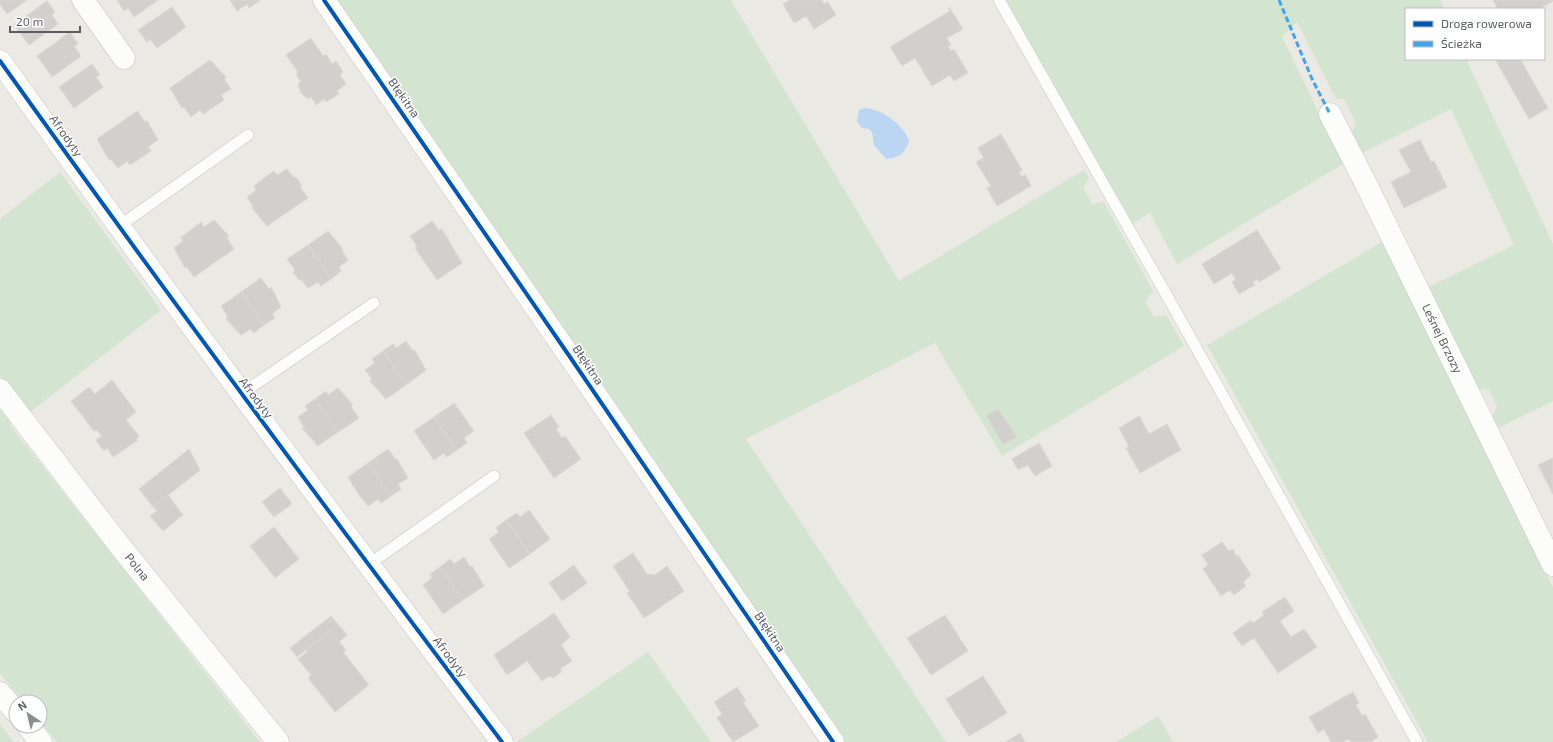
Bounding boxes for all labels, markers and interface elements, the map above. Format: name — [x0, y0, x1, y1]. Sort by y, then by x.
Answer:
scale bar — [10, 8, 80, 34]
legend — [1405, 8, 1545, 60]
text: 20 m — [16, 14, 43, 28]
text: Droga rowerowa — [1441, 16, 1532, 30]
text: Ścieżka — [1441, 36, 1482, 50]
street label: Błękitna — [386, 75, 423, 120]
street label: Afrodyty — [47, 112, 87, 159]
street label: Leśnej Brzozy — [1420, 301, 1466, 376]
street label: Błękitna — [570, 342, 607, 387]
street label: Afrodyty — [237, 374, 277, 421]
street label: Polna — [123, 550, 153, 583]
street label: Błękitna — [752, 609, 789, 654]
street label: Afrodyty — [431, 633, 471, 680]
north arrow — [8, 694, 48, 734]
text: N — [15, 698, 29, 713]

